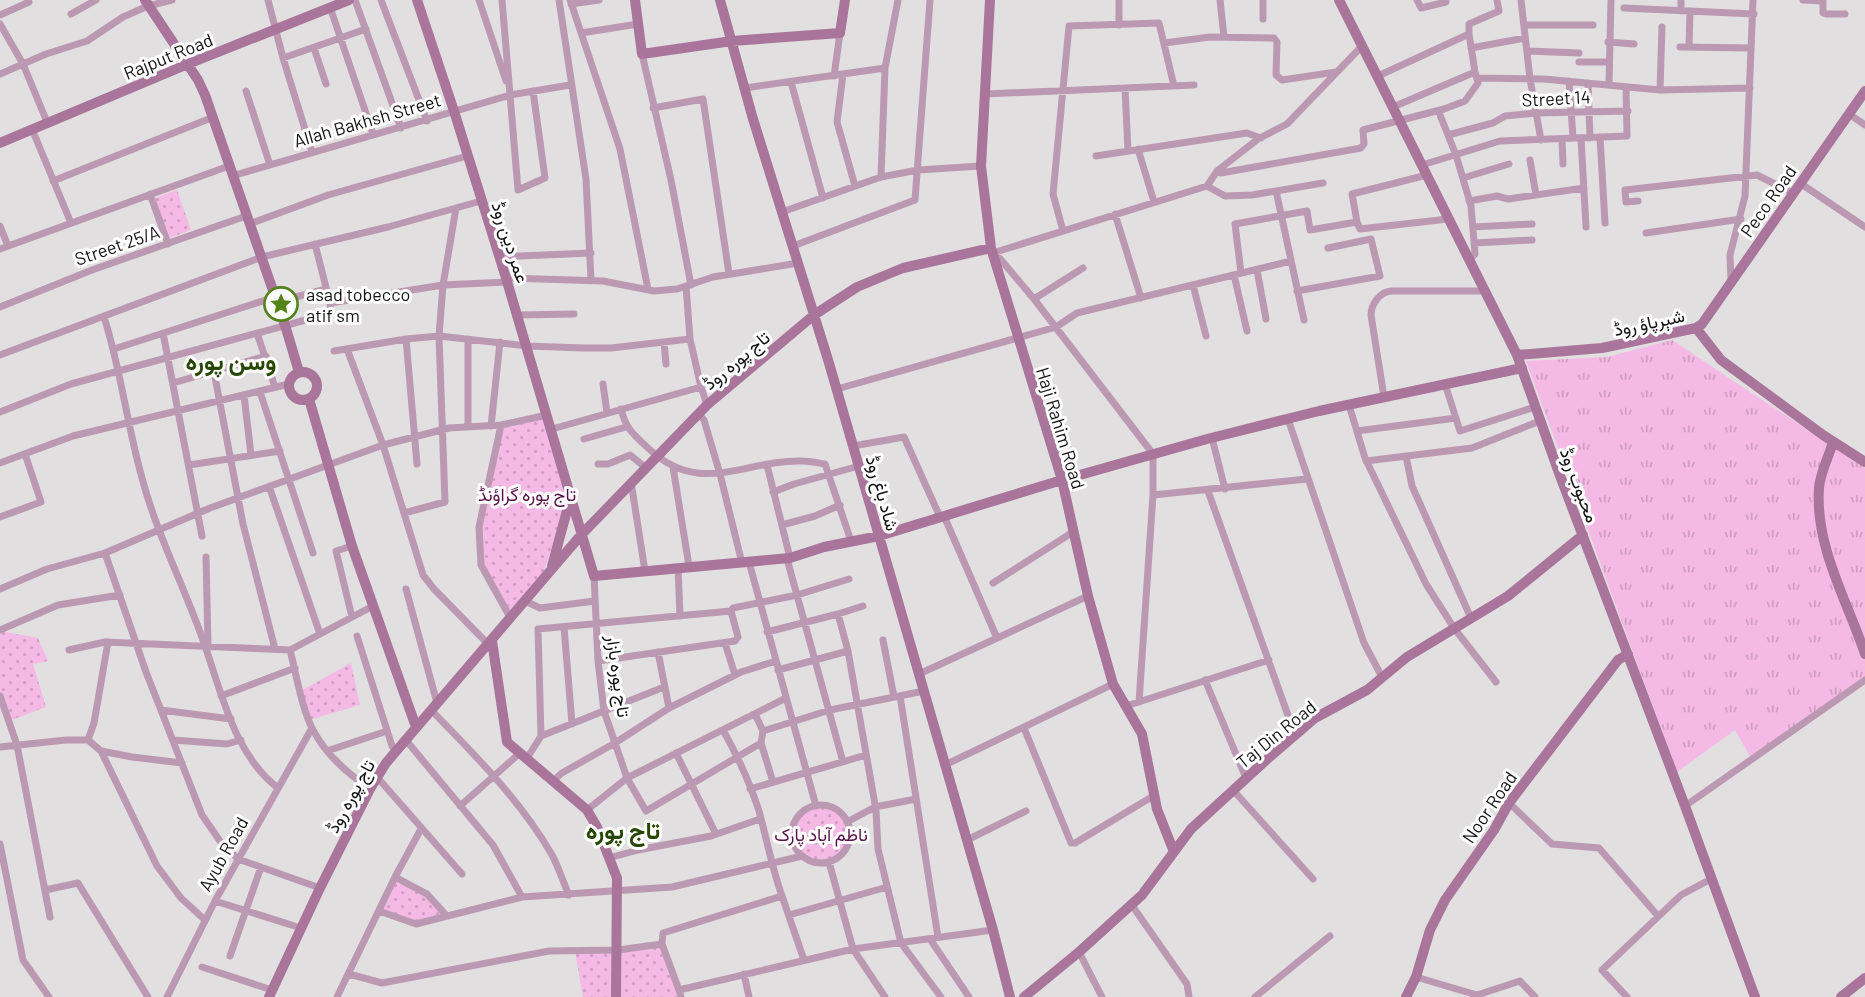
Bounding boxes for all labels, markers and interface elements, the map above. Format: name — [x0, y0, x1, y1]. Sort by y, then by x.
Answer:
street label: Rajput Road — [120, 28, 216, 84]
street label: Street 14 — [1521, 85, 1591, 111]
street label: Allah Bakhsh Street — [291, 88, 443, 152]
street label: Peco Road — [1735, 161, 1801, 241]
street label: عمر دین روڈ — [487, 199, 534, 286]
street label: Street 25/A — [72, 220, 162, 270]
place label: asad tobecco atif sm — [306, 283, 410, 326]
place icon: asad tobecco atif sm — [262, 285, 300, 323]
street label: شېرپاؤ روڈ — [1611, 304, 1687, 343]
street label: تاج پورہ روڈ — [698, 326, 775, 396]
district label: وسن پورہ — [186, 346, 276, 378]
street label: Haji Rahim Road — [1032, 364, 1090, 492]
street label: محبوب روڈ — [1555, 445, 1604, 526]
street label: شاد باغ روڈ — [860, 453, 904, 534]
park label: تاج پورہ گراؤنڈ — [478, 483, 576, 507]
street label: تاج پورہ بازار — [600, 632, 636, 719]
street label: Taj Din Road — [1232, 695, 1320, 773]
street label: تاج پورہ روڈ — [321, 756, 381, 837]
street label: Noor Road — [1457, 767, 1521, 847]
street label: Ayub Road — [194, 813, 252, 895]
district label: تاج پورہ — [586, 815, 660, 847]
park label: ناظم آباد پارک — [774, 823, 868, 847]

